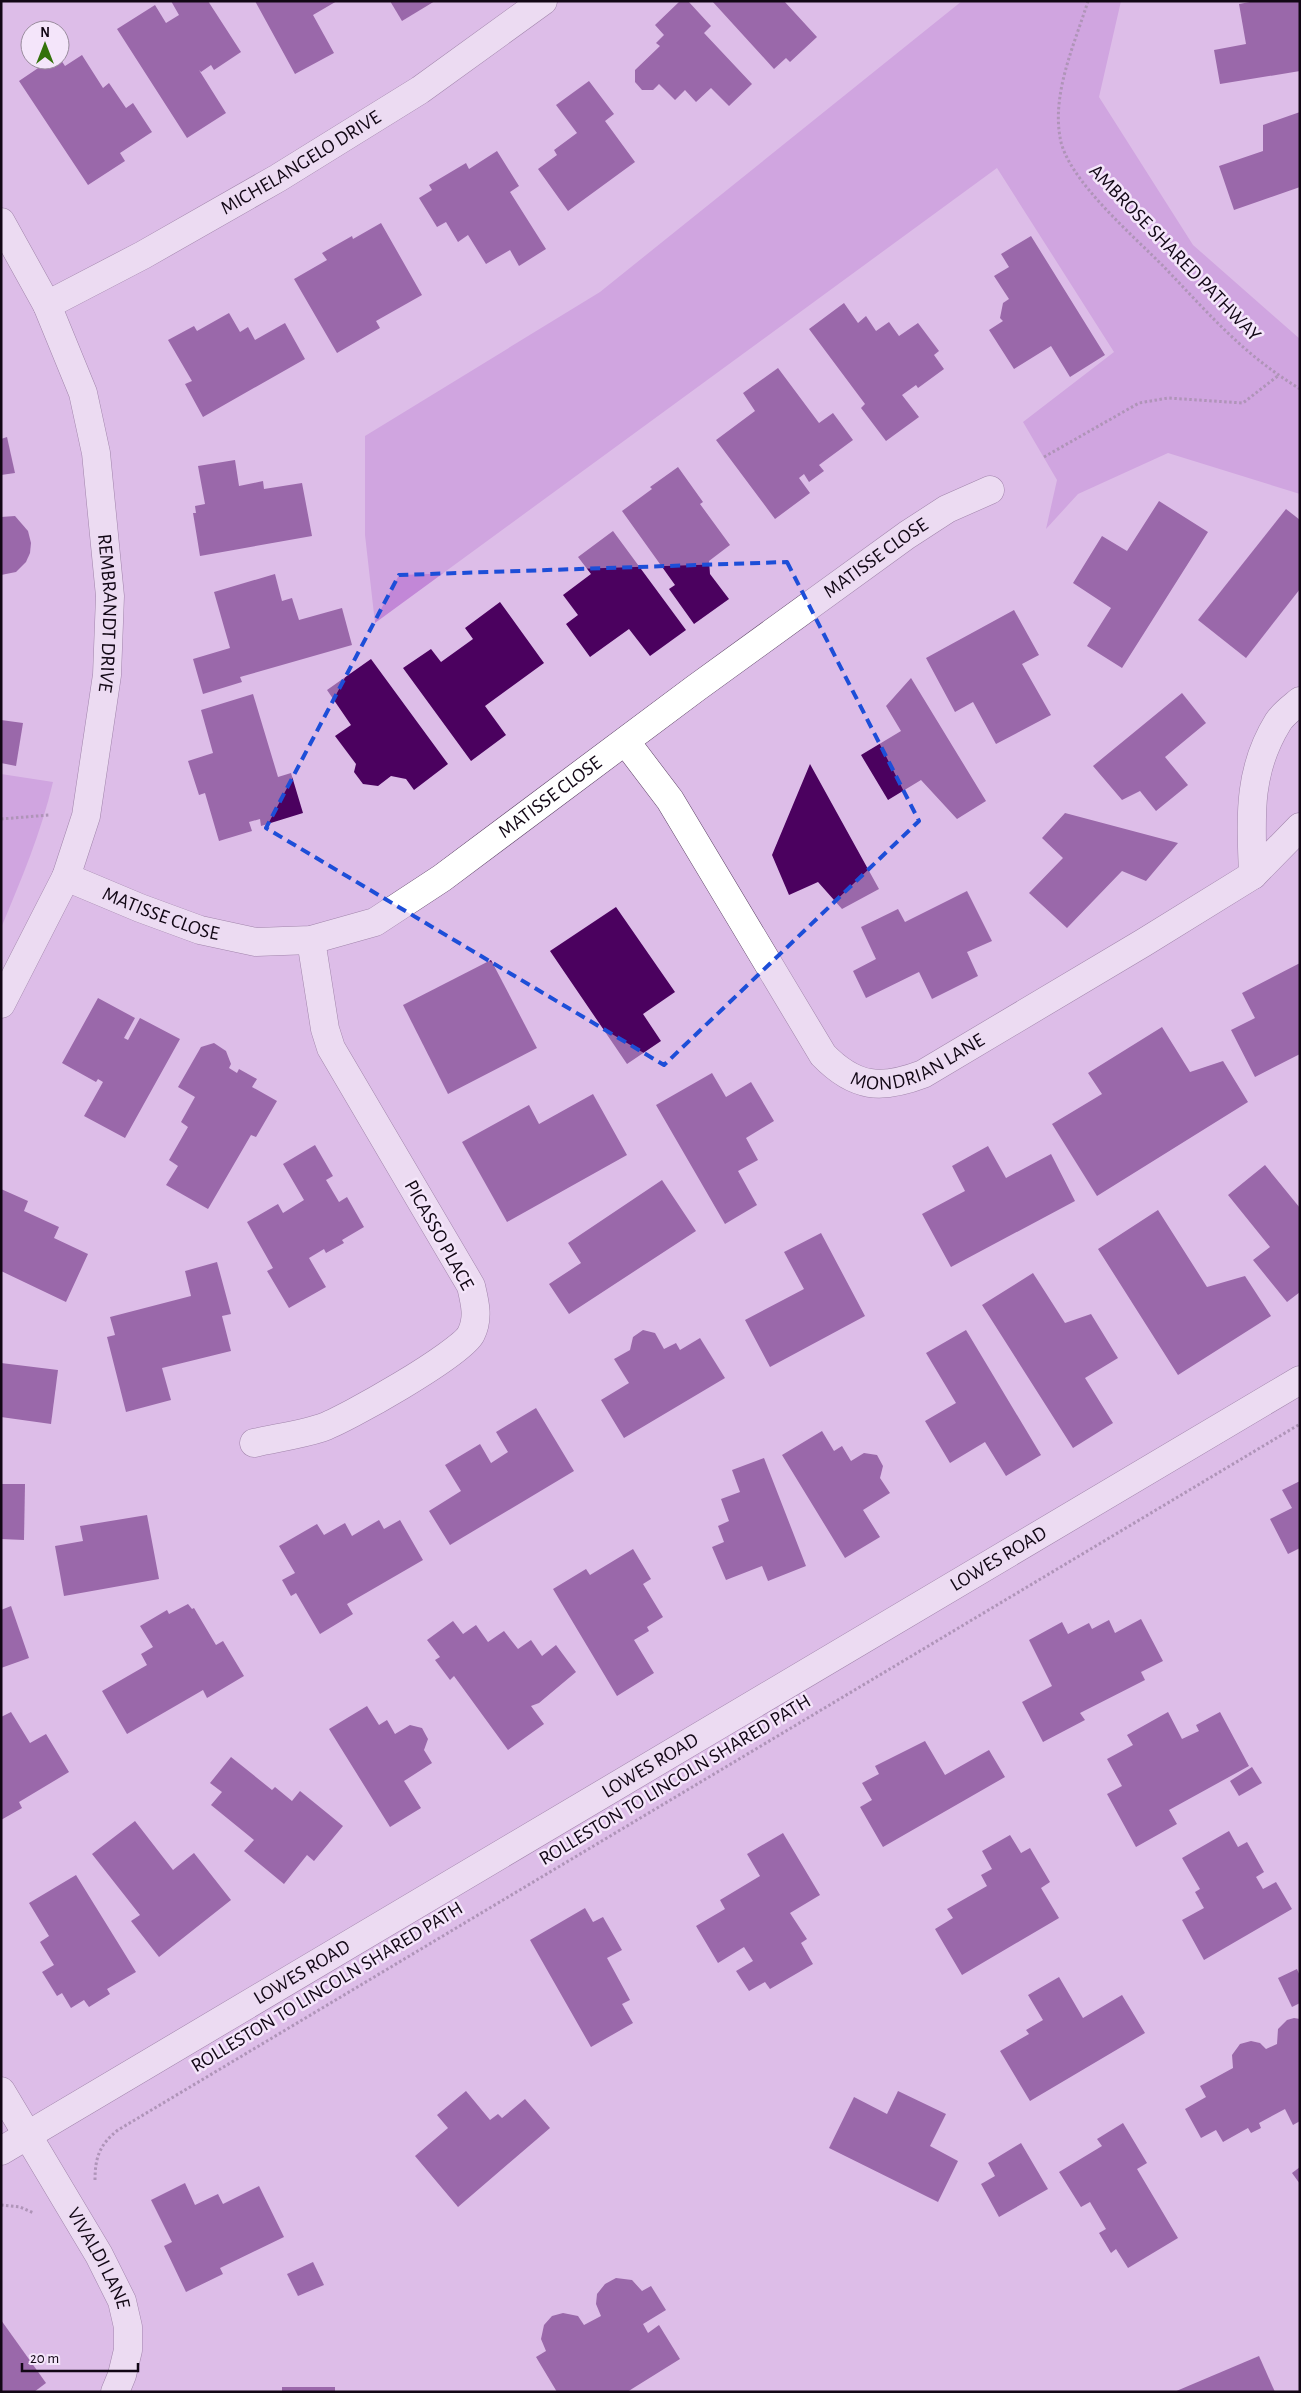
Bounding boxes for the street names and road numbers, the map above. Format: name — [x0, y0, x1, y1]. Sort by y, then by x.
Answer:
street label: MICHELANGELO DRIVE — [217, 107, 385, 218]
street label: AMBROSE SHARED PATHWAY — [1085, 161, 1265, 346]
street label: MATISSE CLOSE — [820, 514, 932, 602]
street label: REMBRANDT DRIVE — [94, 533, 120, 694]
street label: MATISSE CLOSE — [495, 752, 606, 842]
street label: MATISSE CLOSE — [99, 883, 221, 944]
street label: MONDRIAN LANE — [848, 1030, 988, 1094]
street label: PICASSO PLACE — [401, 1177, 478, 1294]
street label: LOWES ROAD — [947, 1523, 1050, 1595]
street label: ROLLESTON TO LINCOLN SHARED PATH — [536, 1691, 814, 1869]
street label: LOWES ROAD — [599, 1729, 702, 1802]
street label: ROLLESTON TO LINCOLN SHARED PATH — [188, 1898, 466, 2076]
street label: LOWES ROAD — [250, 1936, 354, 2009]
street label: VIVALDI LANE — [63, 2204, 134, 2311]

